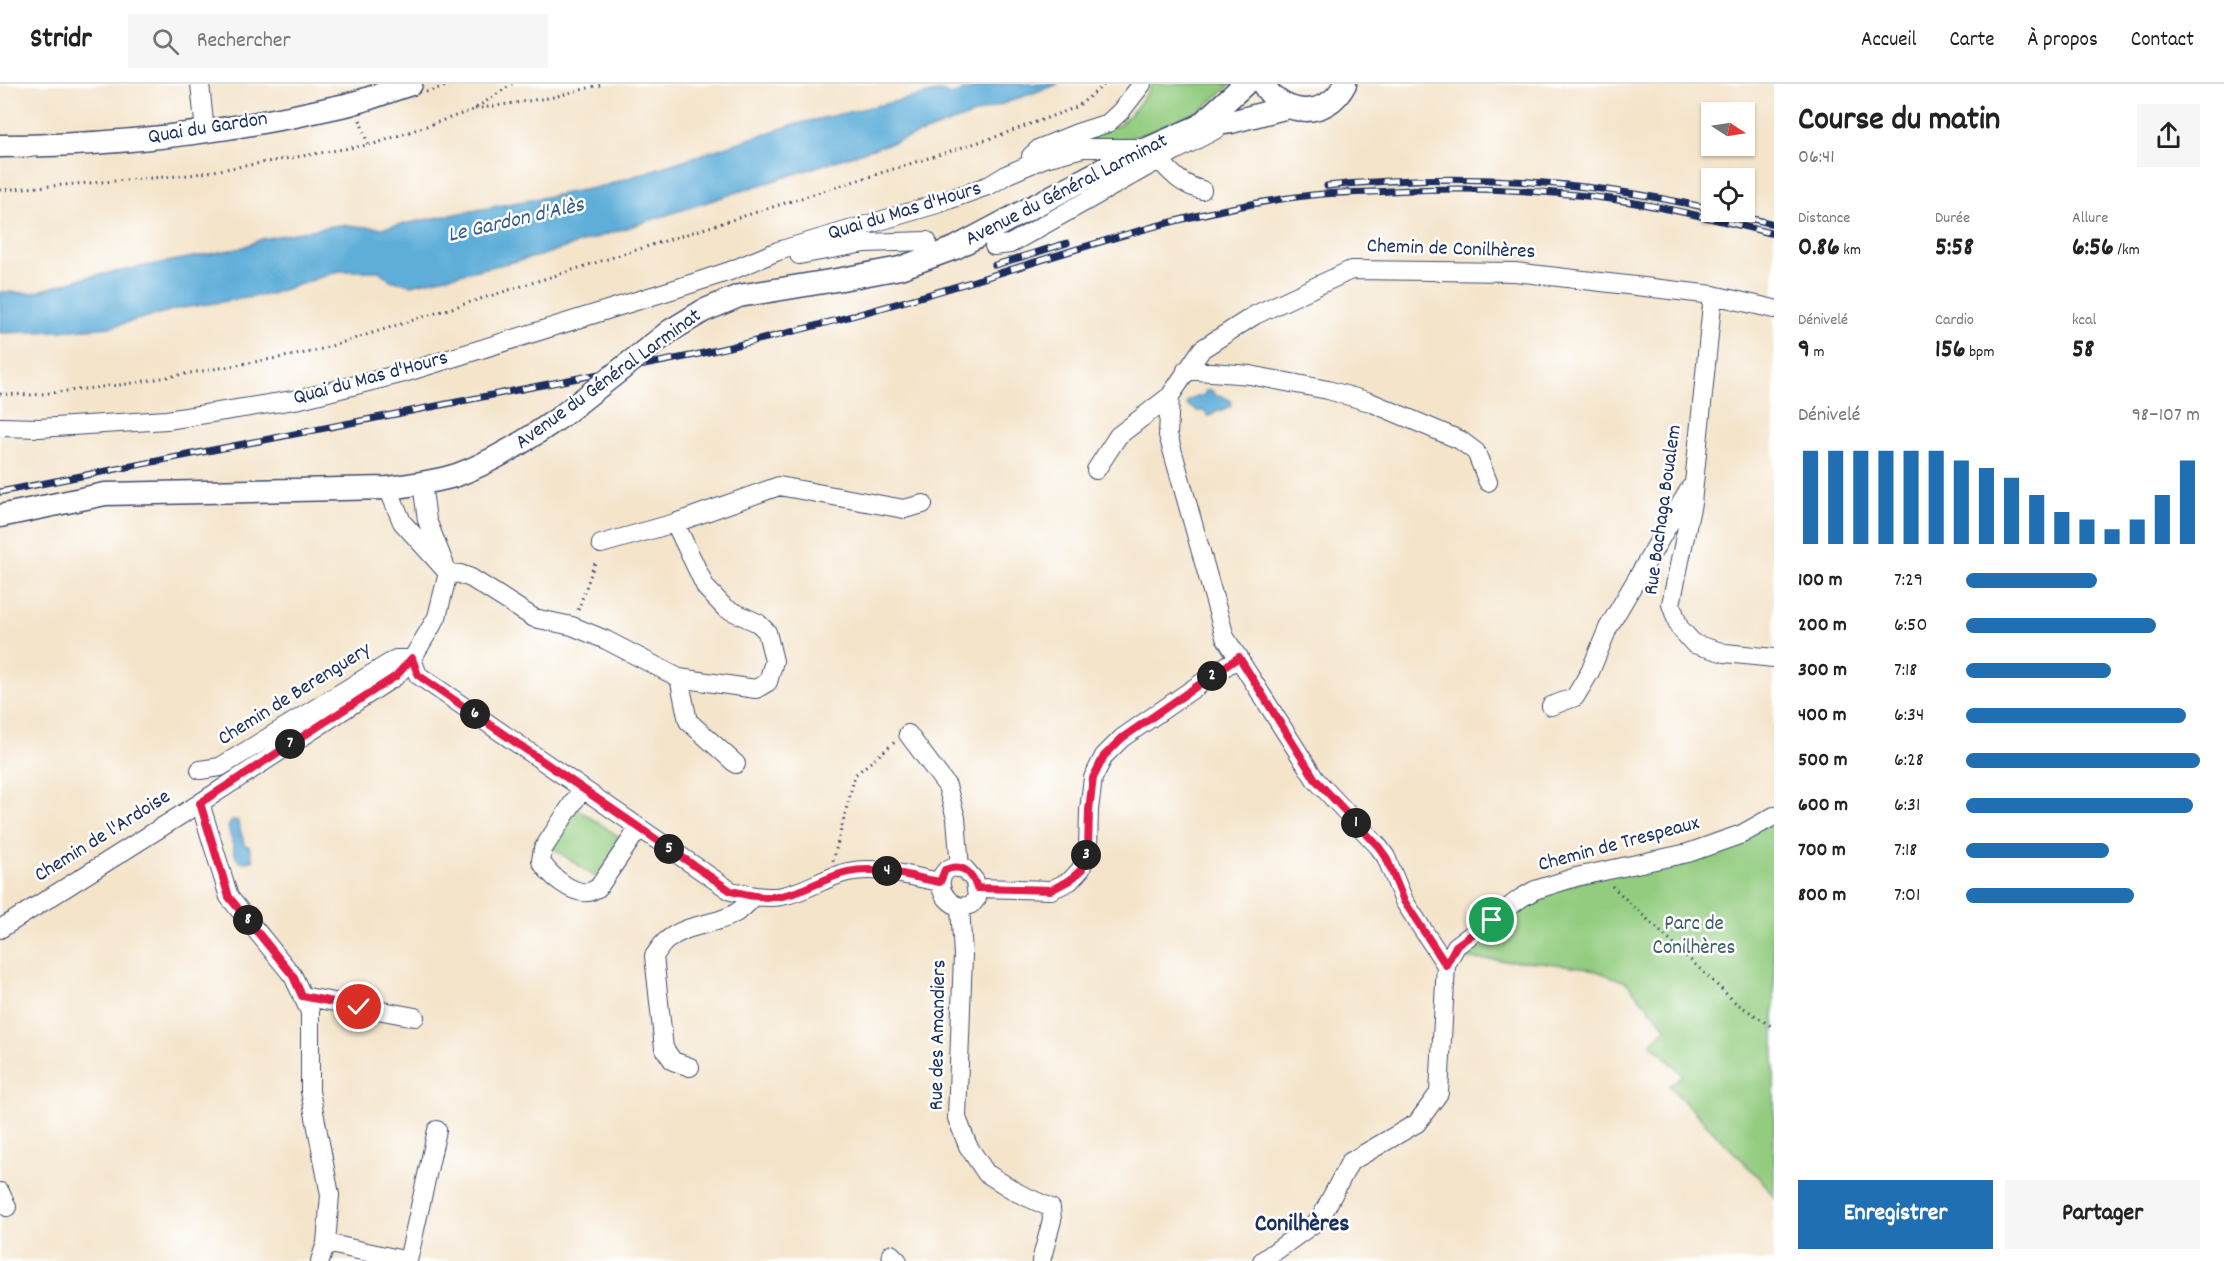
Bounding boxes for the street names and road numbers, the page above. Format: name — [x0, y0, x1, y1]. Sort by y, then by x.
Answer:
street label: Quai du Gardon — [146, 105, 270, 153]
street label: Avenue du Général Larminat — [961, 127, 1174, 255]
street label: Quai du Mas d'Hours — [825, 174, 985, 250]
street label: Chemin de Conilhères — [1366, 232, 1536, 268]
street label: Avenue du Général Larminat — [510, 302, 708, 458]
street label: Quai du Mas d'Hours — [290, 344, 452, 414]
street label: Rue Bachaga Boualem — [1637, 423, 1691, 597]
street label: Chemin de Berenguery — [213, 635, 378, 754]
street label: Chemin de l'Ardoise — [29, 783, 177, 891]
street label: Chemin de Trespeaux — [1535, 809, 1703, 881]
street label: Rue des Amandiers — [923, 959, 955, 1111]

